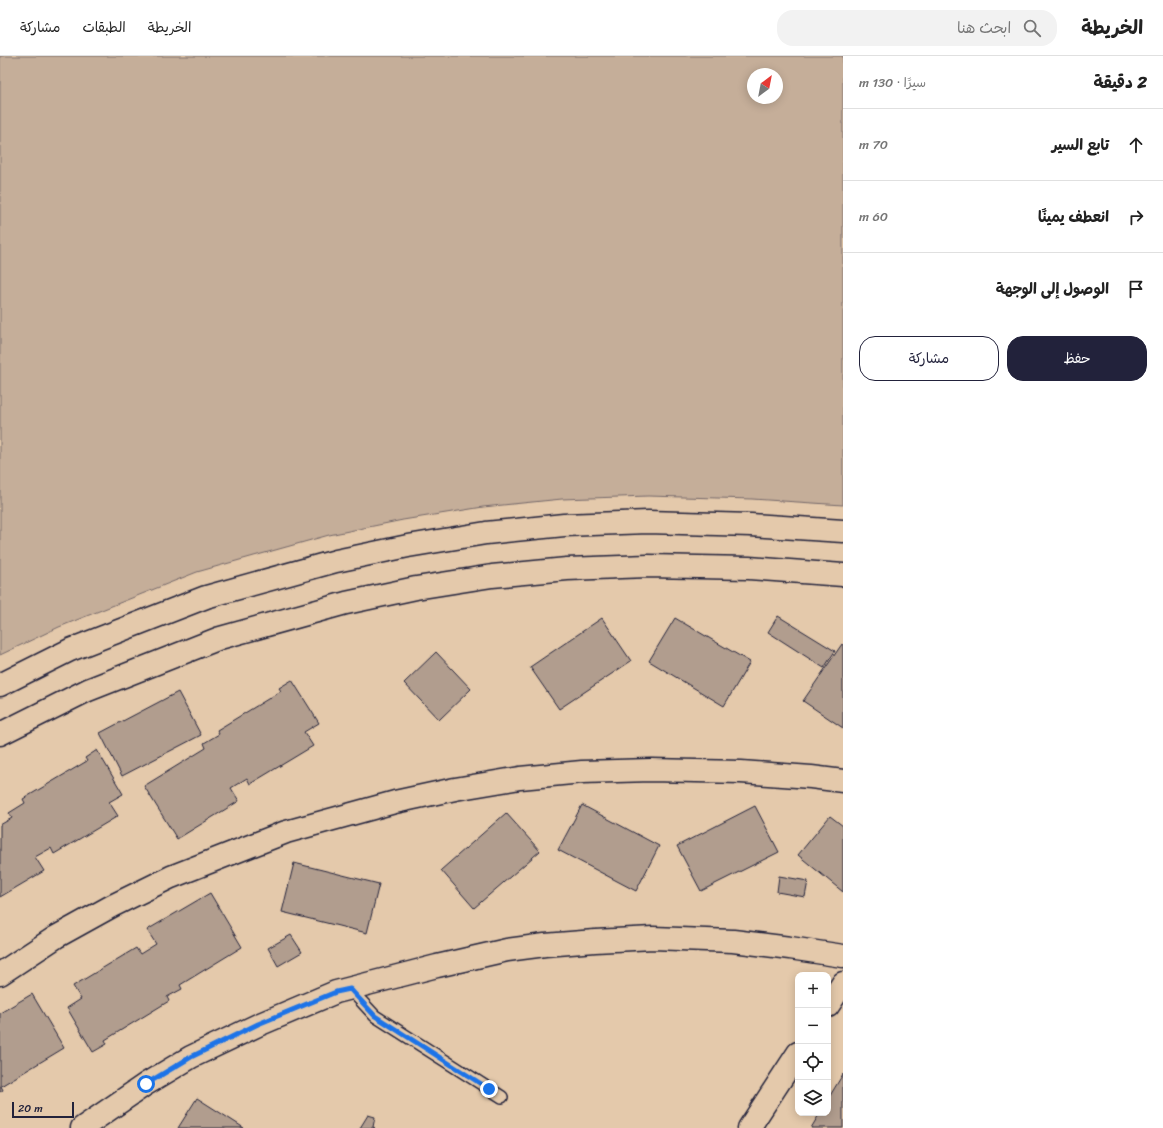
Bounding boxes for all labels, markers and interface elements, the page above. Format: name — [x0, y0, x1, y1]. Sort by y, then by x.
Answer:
search box — [777, 10, 1057, 46]
text: الخريطة — [1081, 11, 1143, 44]
text: مشاركة — [20, 15, 60, 40]
text: الطبقات — [82, 15, 126, 40]
text: الخريطة — [148, 15, 191, 40]
text: ابحث هنا — [957, 15, 1011, 41]
icon: search — [1021, 17, 1043, 39]
text: 2 دقيقة — [1094, 67, 1147, 97]
north arrow — [747, 68, 783, 104]
text: سيرًا · 130 m — [859, 71, 926, 94]
text: تابع السير — [1052, 132, 1109, 158]
text: 70 m — [859, 133, 888, 156]
icon: ahead — [1125, 134, 1147, 156]
text: انعطف يمينًا — [1038, 204, 1109, 230]
text: 60 m — [859, 205, 888, 228]
icon: right — [1125, 206, 1147, 228]
text: الوصول إلى الوجهة — [996, 276, 1109, 302]
icon: arrive — [1125, 278, 1147, 300]
button: مشاركة — [859, 336, 999, 381]
button: حفظ — [1007, 336, 1147, 381]
map controls — [795, 972, 831, 1116]
button: + — [795, 972, 831, 1008]
button: − — [795, 1008, 831, 1044]
button: locate — [795, 1044, 831, 1080]
route start — [137, 1075, 155, 1093]
route end — [480, 1080, 498, 1098]
button: layers — [795, 1080, 831, 1116]
text: 20 m — [18, 1099, 43, 1118]
scale bar — [12, 1100, 74, 1119]

